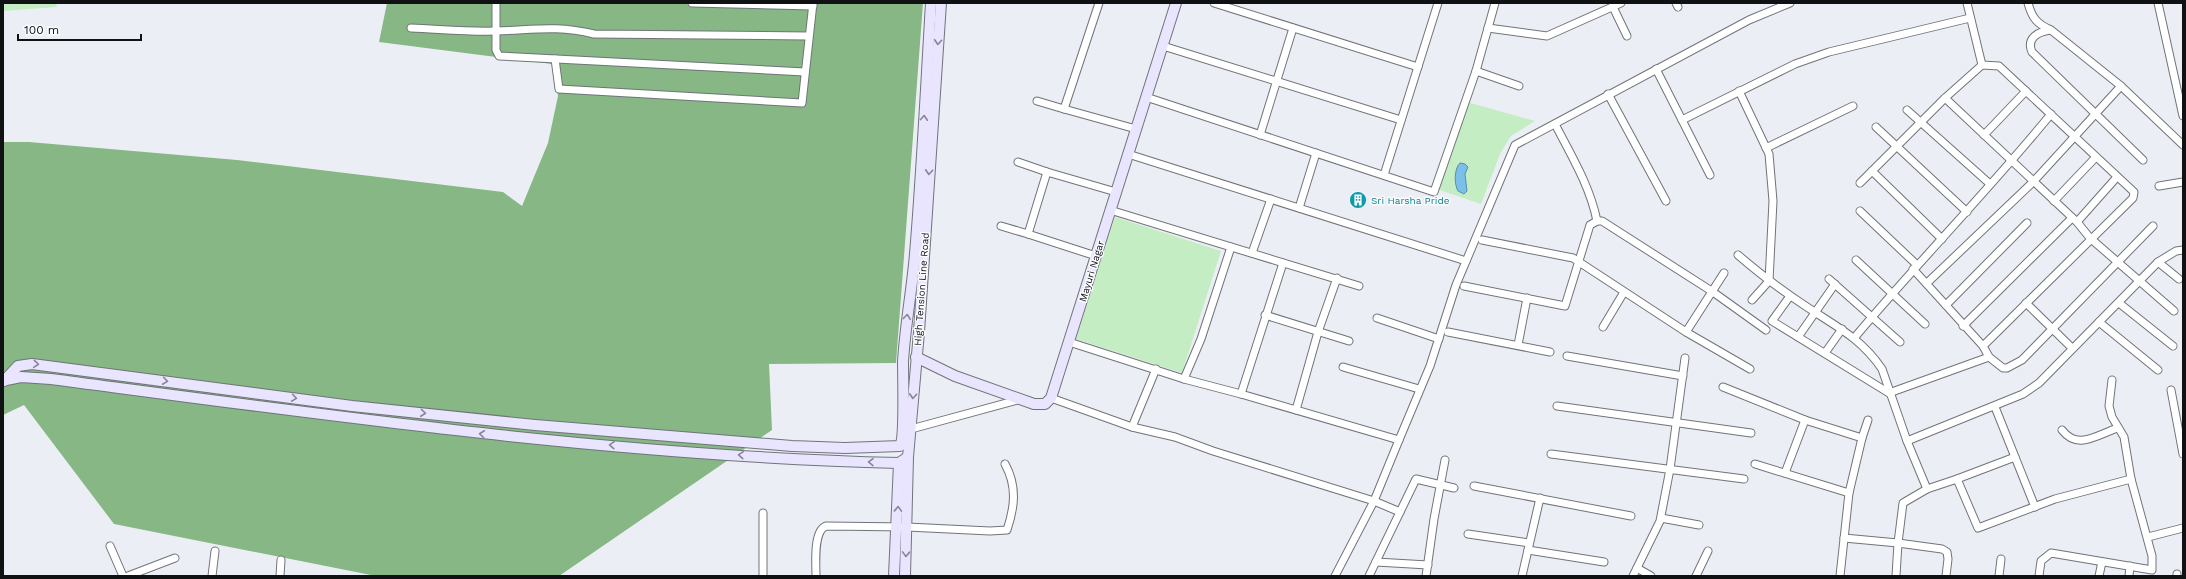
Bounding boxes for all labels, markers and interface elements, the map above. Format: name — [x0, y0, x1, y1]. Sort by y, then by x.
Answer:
scale bar — [18, 16, 141, 42]
text: 100 m — [24, 23, 59, 37]
one-way arrow — [934, 39, 943, 45]
one-way arrow — [919, 115, 928, 121]
one-way arrow — [925, 169, 933, 175]
building icon: Sri Harsha Pride — [1348, 190, 1368, 210]
place label: Sri Harsha Pride — [1371, 195, 1450, 206]
street label: High Tension Line Road — [912, 232, 931, 346]
street label: Mayuri Nagar — [1077, 239, 1106, 303]
one-way arrow — [902, 314, 911, 320]
one-way arrow — [33, 360, 39, 369]
one-way arrow — [162, 376, 168, 385]
one-way arrow — [291, 393, 297, 402]
one-way arrow — [909, 393, 918, 399]
one-way arrow — [420, 409, 426, 418]
one-way arrow — [479, 429, 485, 438]
one-way arrow — [609, 441, 615, 450]
one-way arrow — [738, 451, 744, 460]
one-way arrow — [868, 458, 874, 466]
one-way arrow — [894, 506, 902, 512]
one-way arrow — [901, 551, 910, 557]

